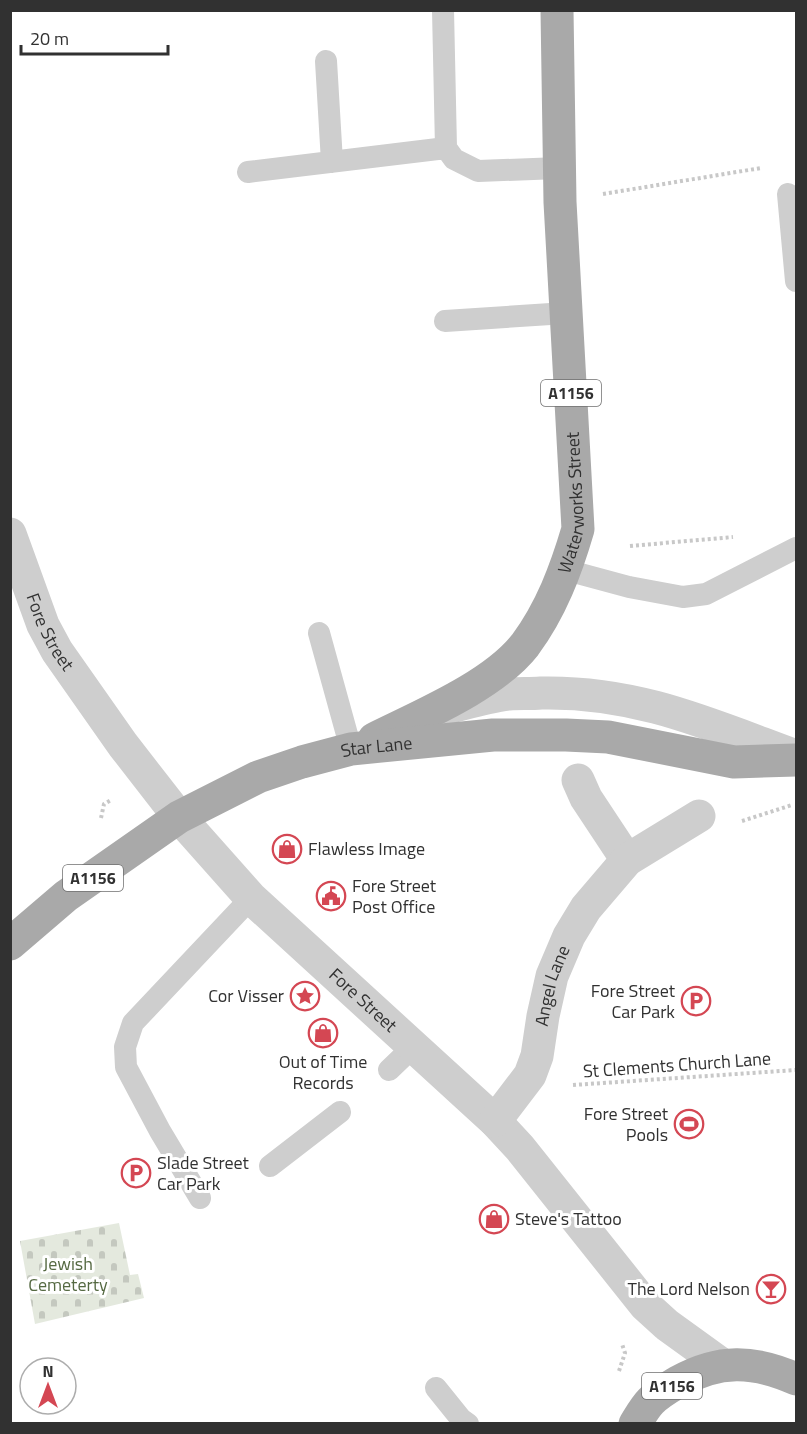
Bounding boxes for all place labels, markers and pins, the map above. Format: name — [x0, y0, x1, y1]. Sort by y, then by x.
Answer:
shop icon: Flawless Image — [271, 833, 303, 865]
place label: Flawless Image — [308, 835, 425, 862]
place label: Fore Street Post Office — [352, 872, 437, 920]
public building icon: Fore Street Post Office — [315, 880, 347, 912]
place label: Fore Street Car Park — [591, 977, 676, 1025]
place icon: Cor Visser — [289, 980, 321, 1012]
place label: Cor Visser — [208, 982, 284, 1009]
parking icon: Fore Street Car Park — [680, 985, 712, 1017]
shop icon: Out of Time Records — [307, 1017, 339, 1049]
place label: Out of Time Records — [279, 1048, 367, 1096]
place label: Fore Street Pools — [584, 1100, 669, 1148]
sports icon: Fore Street Pools — [673, 1108, 705, 1140]
place label: Slade Street Car Park — [157, 1149, 250, 1197]
parking icon: Slade Street Car Park — [120, 1157, 152, 1189]
shop icon: Steve's Tattoo — [478, 1203, 510, 1235]
place label: Steve's Tattoo — [515, 1205, 622, 1232]
bar icon: The Lord Nelson — [755, 1273, 787, 1305]
place label: The Lord Nelson — [627, 1275, 750, 1302]

